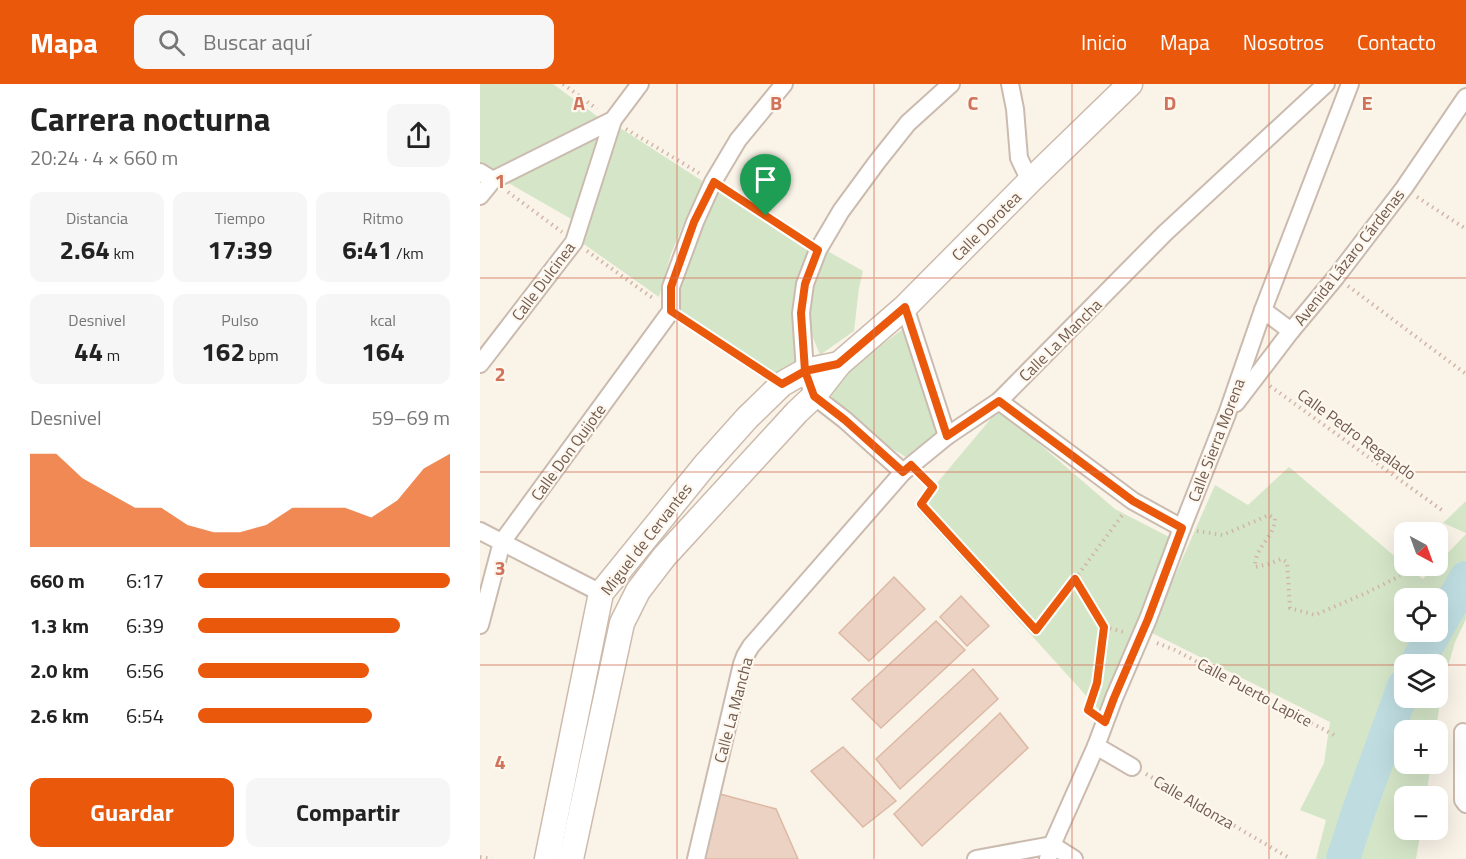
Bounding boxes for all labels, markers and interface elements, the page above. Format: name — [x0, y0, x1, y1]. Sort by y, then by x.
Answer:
search box — [134, 15, 554, 69]
text: Mapa — [30, 21, 98, 64]
text: Buscar aquí — [203, 25, 311, 59]
icon: search — [155, 26, 188, 59]
text: Inicio — [1081, 26, 1127, 58]
text: Mapa — [1160, 26, 1210, 58]
text: Nosotros — [1243, 26, 1324, 58]
text: Contacto — [1357, 26, 1436, 58]
text: A — [573, 87, 585, 118]
text: B — [770, 87, 782, 118]
text: C — [968, 87, 979, 118]
text: D — [1164, 87, 1176, 118]
text: E — [1361, 87, 1373, 118]
text: Carrera nocturna — [30, 94, 271, 144]
button: share — [387, 104, 450, 167]
text: 20:24 · 4 × 660 m — [30, 142, 178, 173]
pin — [740, 154, 791, 216]
icon: arrive — [749, 163, 782, 196]
text: 1 — [494, 165, 506, 196]
street label: Avenida Lázaro Cárdenas — [1288, 183, 1410, 331]
street label: Calle Dorotea — [946, 186, 1026, 266]
text: Distancia — [66, 206, 128, 230]
text: Tiempo — [215, 206, 265, 230]
text: Ritmo — [363, 206, 403, 230]
text: 2.64 — [60, 230, 110, 269]
text: 17:39 — [208, 230, 272, 269]
text: 6:41 — [342, 230, 393, 269]
street label: Calle Dulcinea — [505, 236, 581, 326]
text: km — [110, 241, 134, 265]
text: /km — [393, 241, 424, 265]
street label: Calle La Mancha — [1013, 293, 1107, 387]
text: Desnivel — [68, 308, 126, 332]
text: Pulso — [221, 308, 259, 332]
text: kcal — [370, 308, 396, 332]
text: 44 — [74, 332, 103, 371]
text: 162 — [201, 332, 245, 371]
text: 164 — [361, 332, 405, 371]
text: m — [103, 343, 120, 367]
text: bpm — [245, 343, 279, 367]
text: 2 — [494, 358, 506, 389]
street label: Calle Sierra Morena — [1181, 375, 1251, 505]
street label: Calle Pedro Regalado — [1293, 383, 1421, 485]
street label: Calle Don Quijote — [525, 399, 611, 505]
text: Desnivel — [30, 402, 102, 433]
text: 59–69 m — [371, 402, 450, 433]
street label: Miguel de Cervantes — [595, 478, 697, 600]
north arrow — [1394, 522, 1448, 576]
map controls — [1394, 522, 1448, 840]
text: 3 — [494, 552, 506, 583]
text: 660 m — [30, 565, 85, 596]
text: 6:17 — [126, 565, 164, 596]
button: locate — [1394, 588, 1448, 642]
text: 1.3 km — [30, 610, 89, 641]
text: 6:39 — [126, 610, 164, 641]
street label: Calle Puerto Lapice — [1193, 651, 1317, 733]
street label: Calle La Mancha — [707, 654, 759, 766]
button: layers — [1394, 654, 1448, 708]
text: 2.0 km — [30, 655, 89, 686]
text: 6:56 — [126, 655, 164, 686]
text: 2.6 km — [30, 700, 89, 731]
text: 6:54 — [126, 700, 164, 731]
button: + — [1394, 720, 1448, 774]
text: 4 — [494, 746, 506, 777]
street label: Calle Aldonza — [1149, 769, 1239, 835]
button: Guardar — [30, 778, 234, 847]
button: Compartir — [246, 778, 450, 847]
button: − — [1394, 786, 1448, 840]

